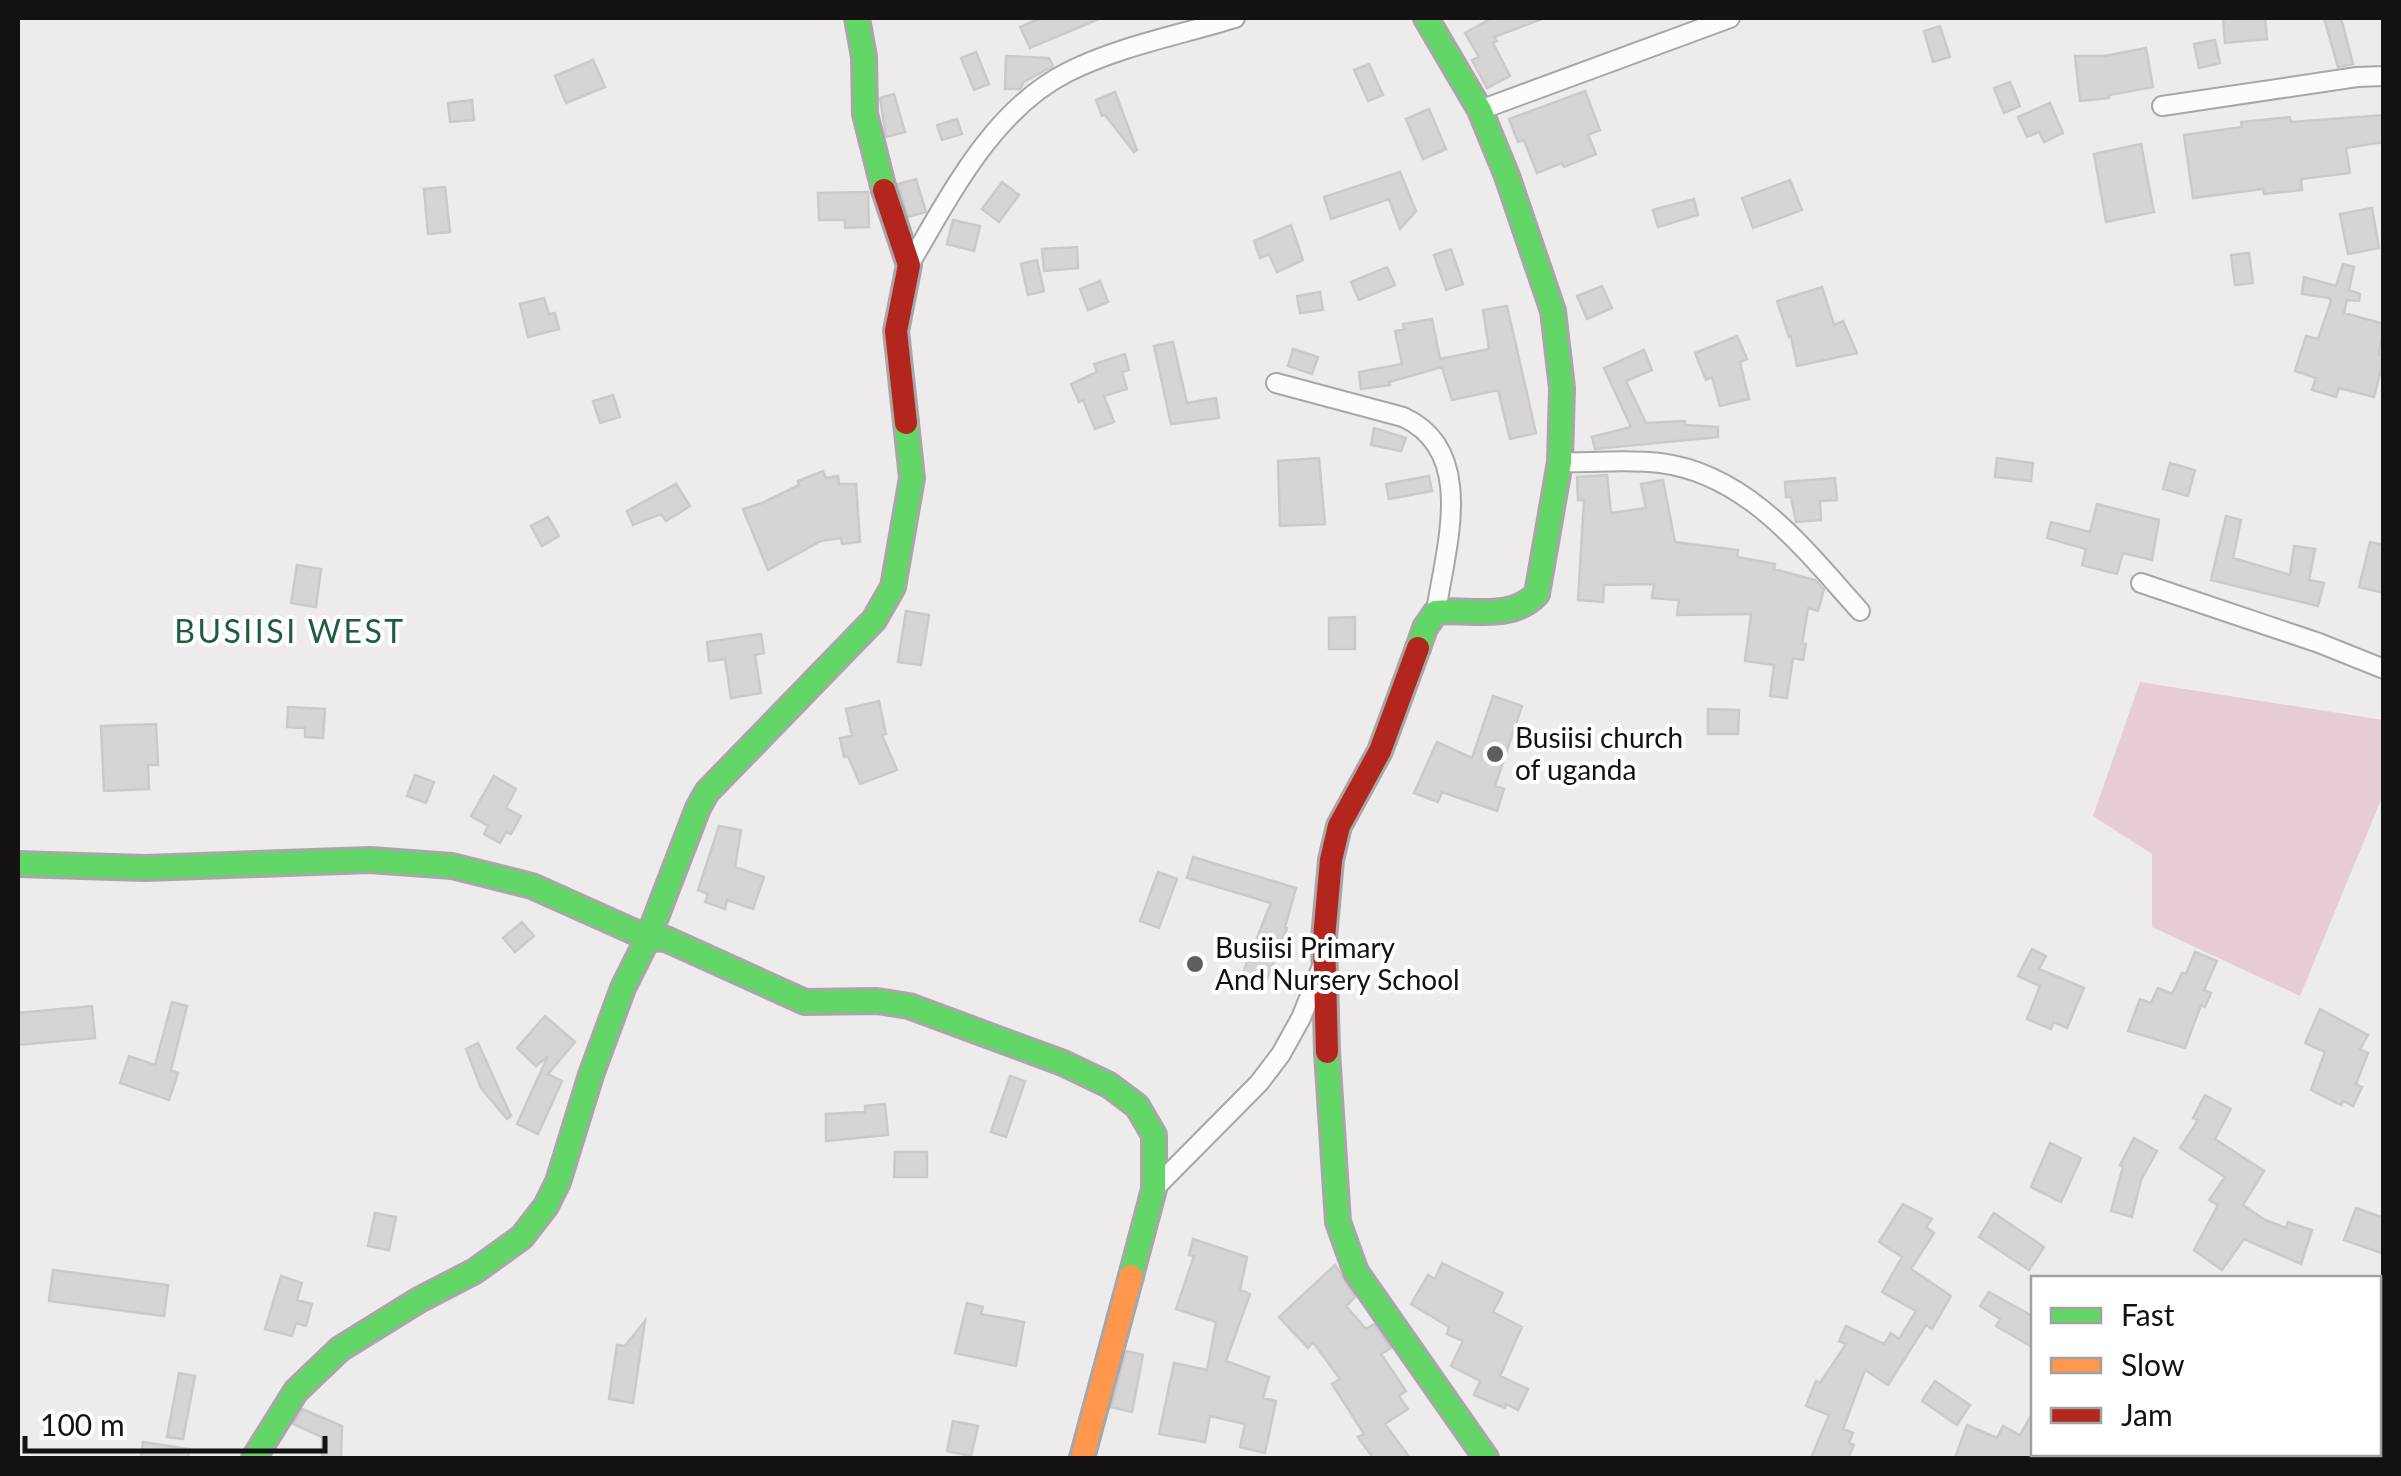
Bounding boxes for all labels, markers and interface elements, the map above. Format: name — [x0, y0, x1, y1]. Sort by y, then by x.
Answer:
district label: BUSIISI WEST — [174, 611, 406, 650]
place label: Busiisi church of uganda — [1515, 720, 1683, 786]
marker: Busiisi church of uganda — [1484, 743, 1506, 765]
place label: Busiisi Primary And Nursery School — [1215, 930, 1460, 996]
marker: Busiisi Primary And Nursery School — [1184, 953, 1206, 975]
legend — [2031, 1276, 2381, 1456]
text: Fast — [2121, 1296, 2175, 1332]
text: Slow — [2121, 1346, 2185, 1382]
scale bar — [25, 1391, 325, 1453]
text: Jam — [2121, 1396, 2173, 1432]
text: 100 m — [40, 1406, 125, 1442]

